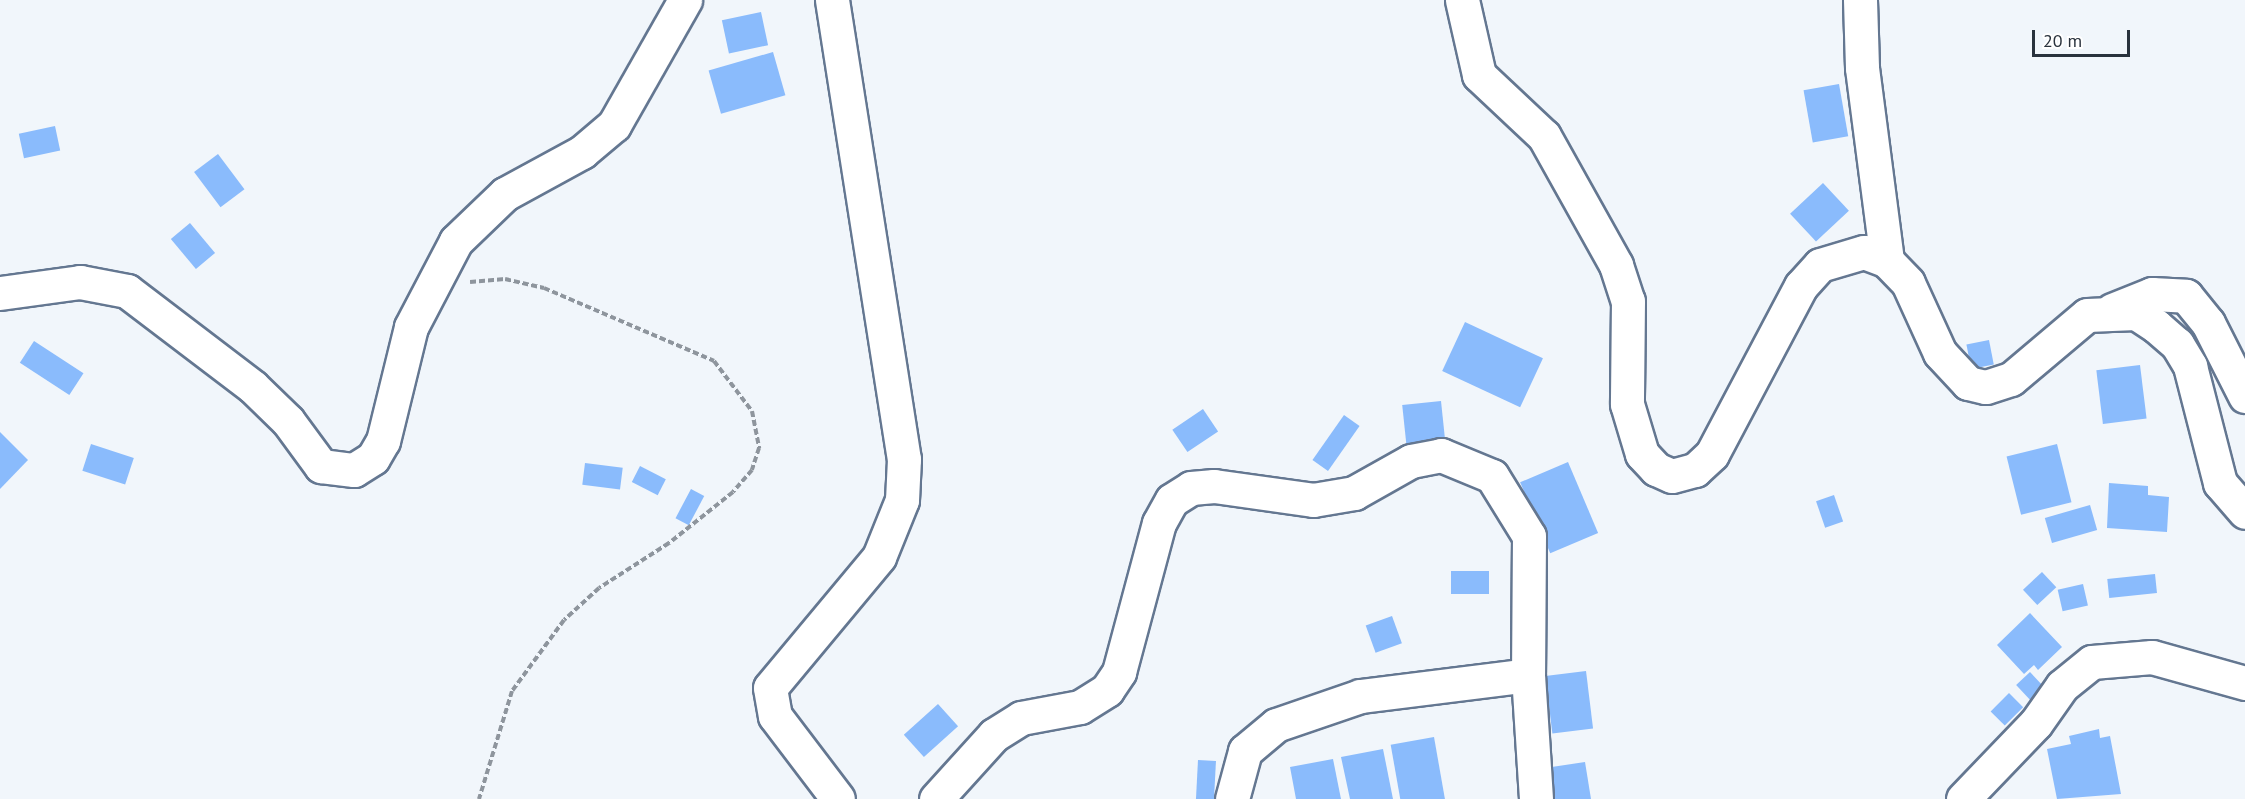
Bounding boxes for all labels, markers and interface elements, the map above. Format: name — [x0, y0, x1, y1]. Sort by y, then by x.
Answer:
scale bar — [2035, 18, 2132, 56]
text: 20 m — [2043, 29, 2082, 52]

